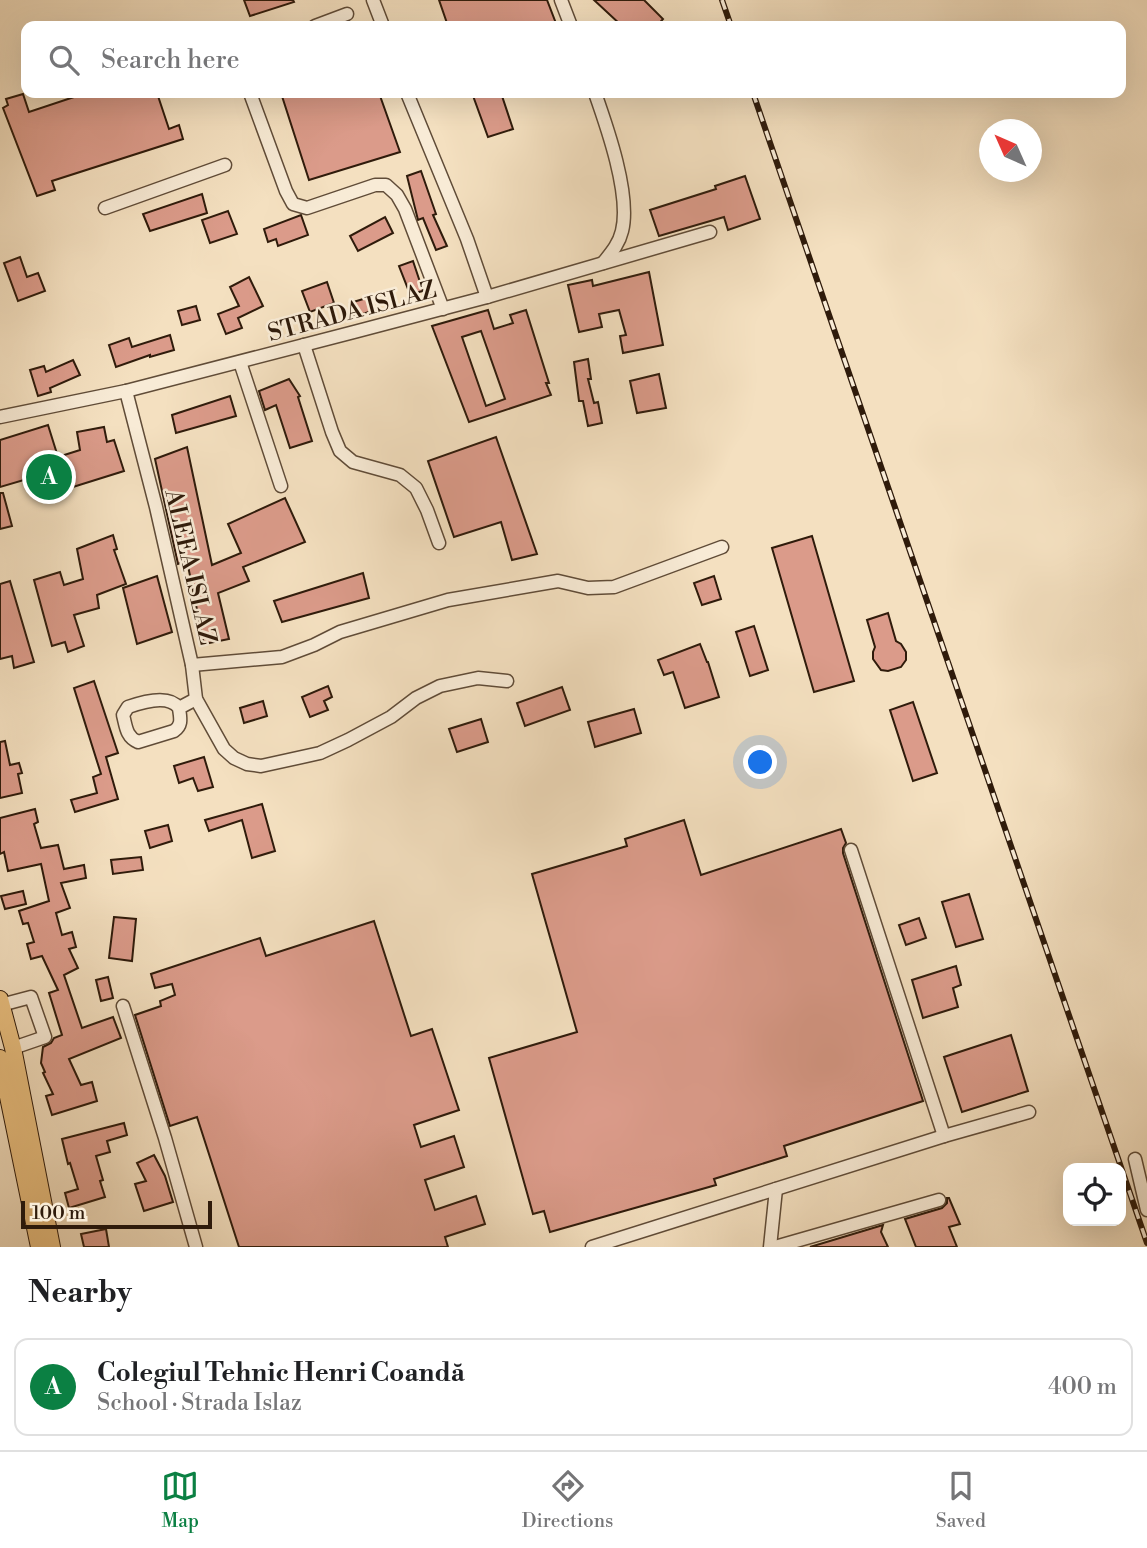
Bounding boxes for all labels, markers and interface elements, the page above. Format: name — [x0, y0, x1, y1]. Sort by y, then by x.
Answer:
search box — [21, 21, 1126, 98]
icon: search — [45, 41, 83, 79]
text: Search here — [101, 44, 240, 76]
north arrow — [979, 119, 1042, 182]
street label: STRADA ISLAZ — [265, 275, 440, 349]
pin: A — [26, 451, 72, 503]
street label: ALEEA ISLAZ — [157, 486, 222, 648]
your location — [743, 745, 777, 779]
map controls — [1063, 1163, 1126, 1226]
button: locate — [1063, 1163, 1126, 1226]
scale bar — [21, 1198, 212, 1230]
text: 100 m — [32, 1201, 85, 1225]
text: Nearby — [28, 1274, 132, 1312]
text: Colegiul Tehnic Henri Coandă — [97, 1357, 465, 1389]
text: A — [45, 1373, 61, 1401]
text: 400 m — [1048, 1373, 1117, 1401]
text: School · Strada Islaz — [97, 1389, 302, 1417]
tab: Map — [161, 1467, 199, 1533]
tab: Directions — [522, 1467, 613, 1533]
tab: Saved — [936, 1467, 986, 1533]

